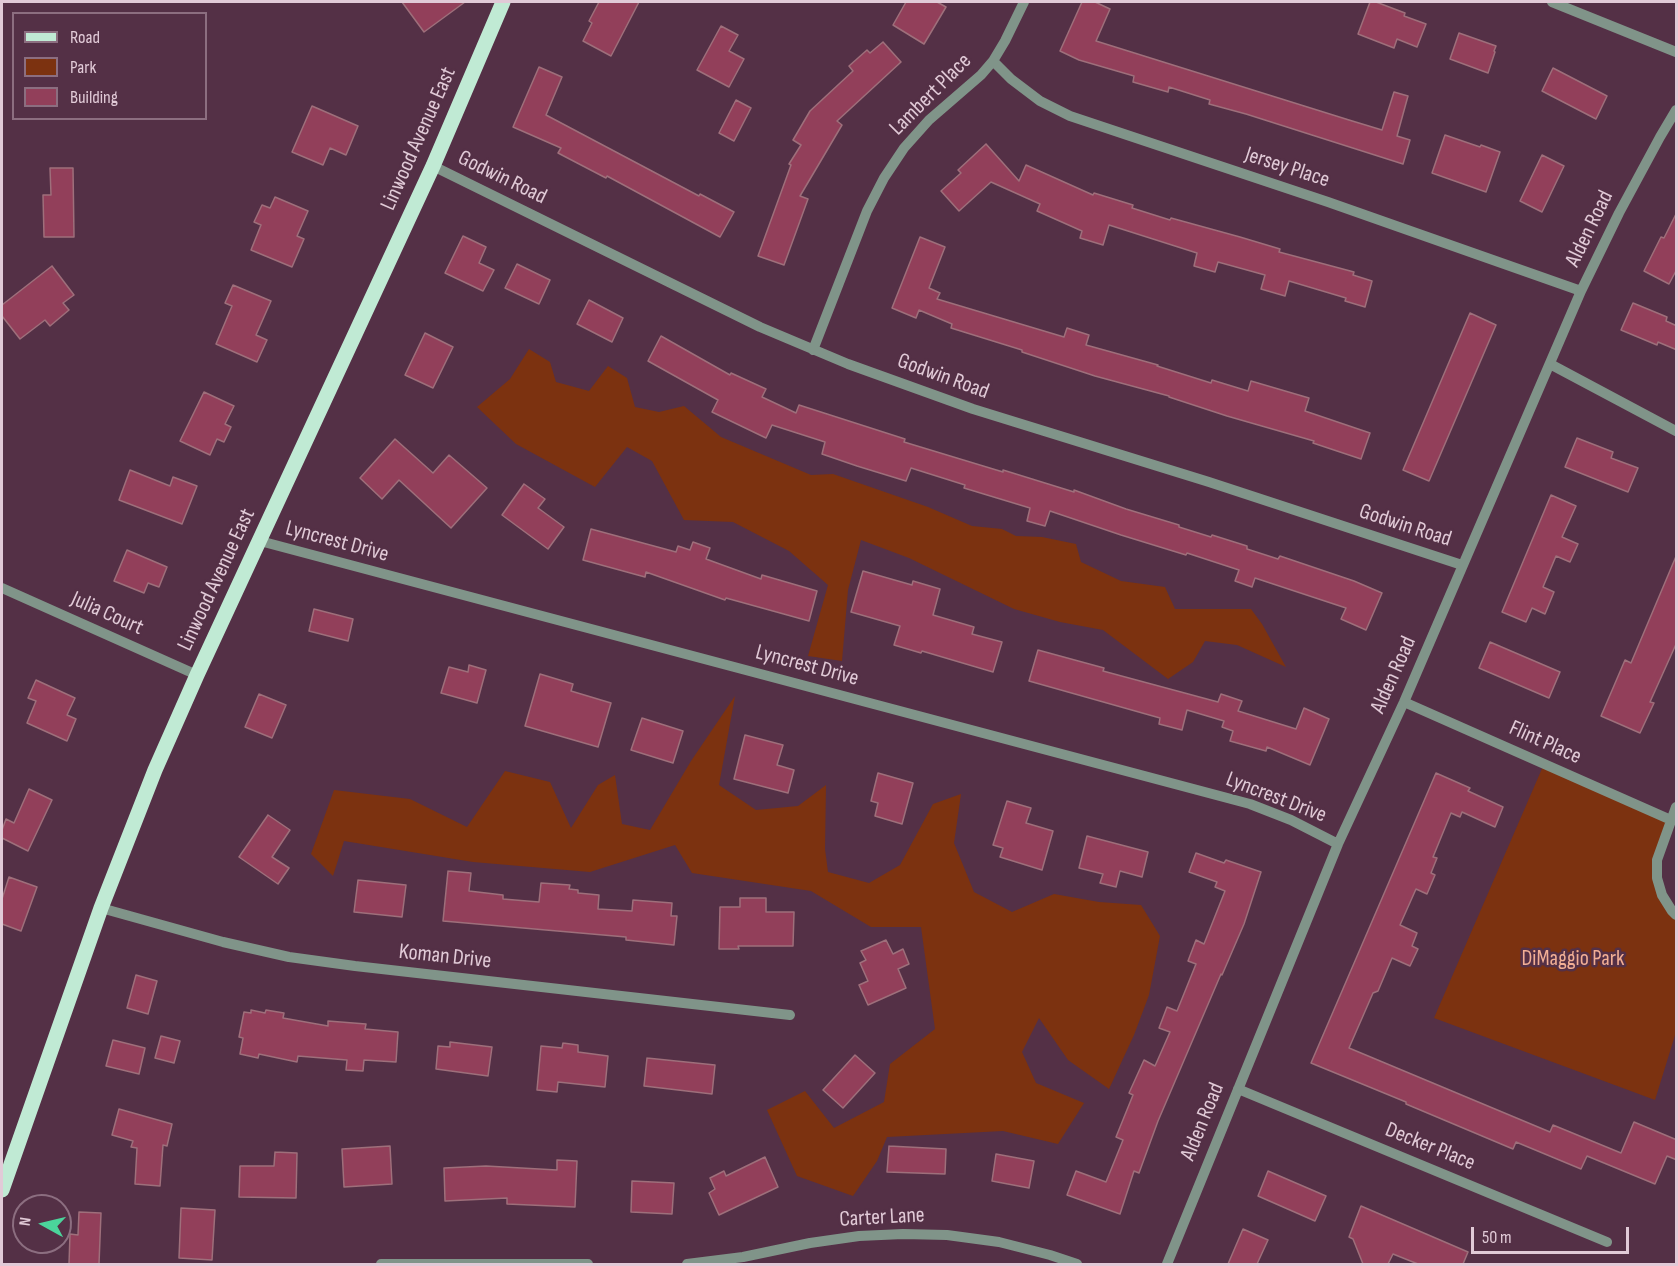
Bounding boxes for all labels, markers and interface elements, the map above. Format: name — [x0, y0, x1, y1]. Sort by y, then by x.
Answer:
legend — [12, 12, 207, 120]
text: Road — [70, 27, 100, 48]
street label: Lambert Place — [885, 49, 977, 141]
text: Park — [70, 57, 96, 78]
street label: Linwood Avenue East — [376, 63, 462, 215]
text: Building — [70, 87, 118, 108]
street label: Jersey Place — [1241, 142, 1333, 194]
street label: Godwin Road — [453, 145, 551, 211]
street label: Alden Road — [1560, 187, 1620, 271]
street label: Godwin Road — [894, 348, 992, 406]
street label: Godwin Road — [1356, 499, 1454, 553]
street label: Linwood Avenue East — [173, 505, 261, 655]
street label: Lyncrest Drive — [283, 516, 391, 568]
street label: Julia Court — [67, 586, 147, 642]
street label: Alden Road — [1365, 632, 1423, 718]
street label: Lyncrest Drive — [753, 640, 861, 692]
street label: Flint Place — [1505, 715, 1585, 771]
street label: Lyncrest Drive — [1222, 767, 1330, 829]
street label: Koman Drive — [398, 939, 492, 975]
park label: DiMaggio Park — [1522, 946, 1624, 972]
street label: Alden Road — [1176, 1079, 1230, 1165]
street label: Decker Place — [1381, 1117, 1479, 1177]
north arrow — [12, 1194, 72, 1254]
street label: Carter Lane — [839, 1203, 925, 1233]
scale bar — [1474, 1215, 1632, 1253]
text: N — [16, 1216, 36, 1227]
text: 50 m — [1482, 1227, 1512, 1248]

